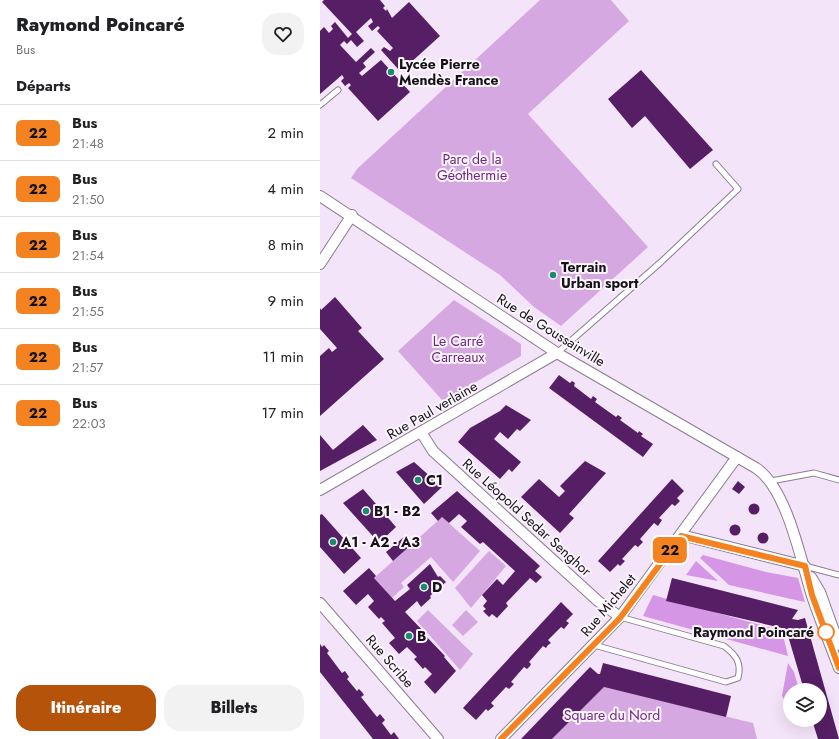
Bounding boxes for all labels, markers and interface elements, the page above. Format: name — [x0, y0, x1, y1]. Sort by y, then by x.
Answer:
text: Raymond Poincaré — [16, 11, 185, 38]
button: heart — [262, 13, 304, 55]
text: Bus — [16, 40, 35, 59]
place label: Lycée Pierre Mendès France — [399, 54, 499, 90]
marker: Lycée Pierre Mendès France — [386, 67, 396, 77]
text: Départs — [16, 75, 71, 97]
text: Bus — [72, 112, 97, 134]
text: 2 min — [267, 122, 304, 144]
text: 22 — [29, 123, 47, 143]
text: 21:48 — [72, 134, 104, 153]
park label: Parc de la Géothermie — [437, 149, 507, 185]
text: Bus — [72, 168, 97, 190]
text: 4 min — [267, 178, 304, 200]
text: 22 — [29, 179, 47, 199]
text: 21:50 — [72, 190, 104, 209]
text: Bus — [72, 224, 97, 246]
text: 8 min — [268, 234, 304, 256]
text: 22 — [29, 235, 47, 255]
text: 21:54 — [72, 246, 104, 265]
place label: Terrain Urban sport — [561, 257, 639, 293]
marker: Terrain Urban sport — [548, 270, 558, 280]
text: Bus — [72, 280, 97, 302]
street label: Rue de Goussainville — [493, 289, 609, 371]
text: 9 min — [267, 290, 304, 312]
text: 22 — [29, 291, 47, 311]
text: 21:55 — [72, 302, 104, 321]
park label: Le Carré Carreaux — [432, 331, 485, 367]
text: Bus — [72, 336, 97, 358]
text: 11 min — [263, 346, 304, 368]
text: 22 — [29, 347, 47, 367]
text: 21:57 — [72, 358, 103, 377]
street label: Rue Paul verlaine — [383, 376, 481, 444]
text: Bus — [72, 392, 97, 414]
text: 17 min — [261, 402, 304, 424]
text: 22 — [29, 403, 47, 423]
text: 22:03 — [72, 414, 106, 433]
street label: Rue Léopold Sedar Senghor — [458, 454, 596, 581]
place label: C1 — [426, 470, 443, 490]
marker: C1 — [413, 475, 423, 485]
place label: B1 - B2 — [374, 501, 420, 521]
marker: B1 - B2 — [361, 506, 371, 516]
place label: A1 - A2 - A3 — [340, 532, 420, 552]
marker: A1 - A2 - A3 — [328, 537, 338, 547]
line badge: 22 — [652, 537, 688, 563]
text: 22 — [661, 540, 679, 560]
street label: Rue Michelet — [576, 569, 641, 641]
place label: D — [432, 577, 442, 597]
marker: D — [419, 582, 429, 592]
place label: Raymond Poincaré — [693, 622, 814, 642]
marker: Raymond Poincaré — [817, 623, 835, 641]
place label: B — [417, 626, 426, 646]
street label: Rue Scribe — [361, 630, 419, 692]
marker: B — [404, 631, 414, 641]
map controls — [783, 683, 827, 727]
button: layers — [783, 683, 827, 727]
button: Itinéraire — [16, 685, 156, 731]
button: Billets — [164, 685, 304, 731]
park label: Square du Nord — [564, 705, 660, 725]

